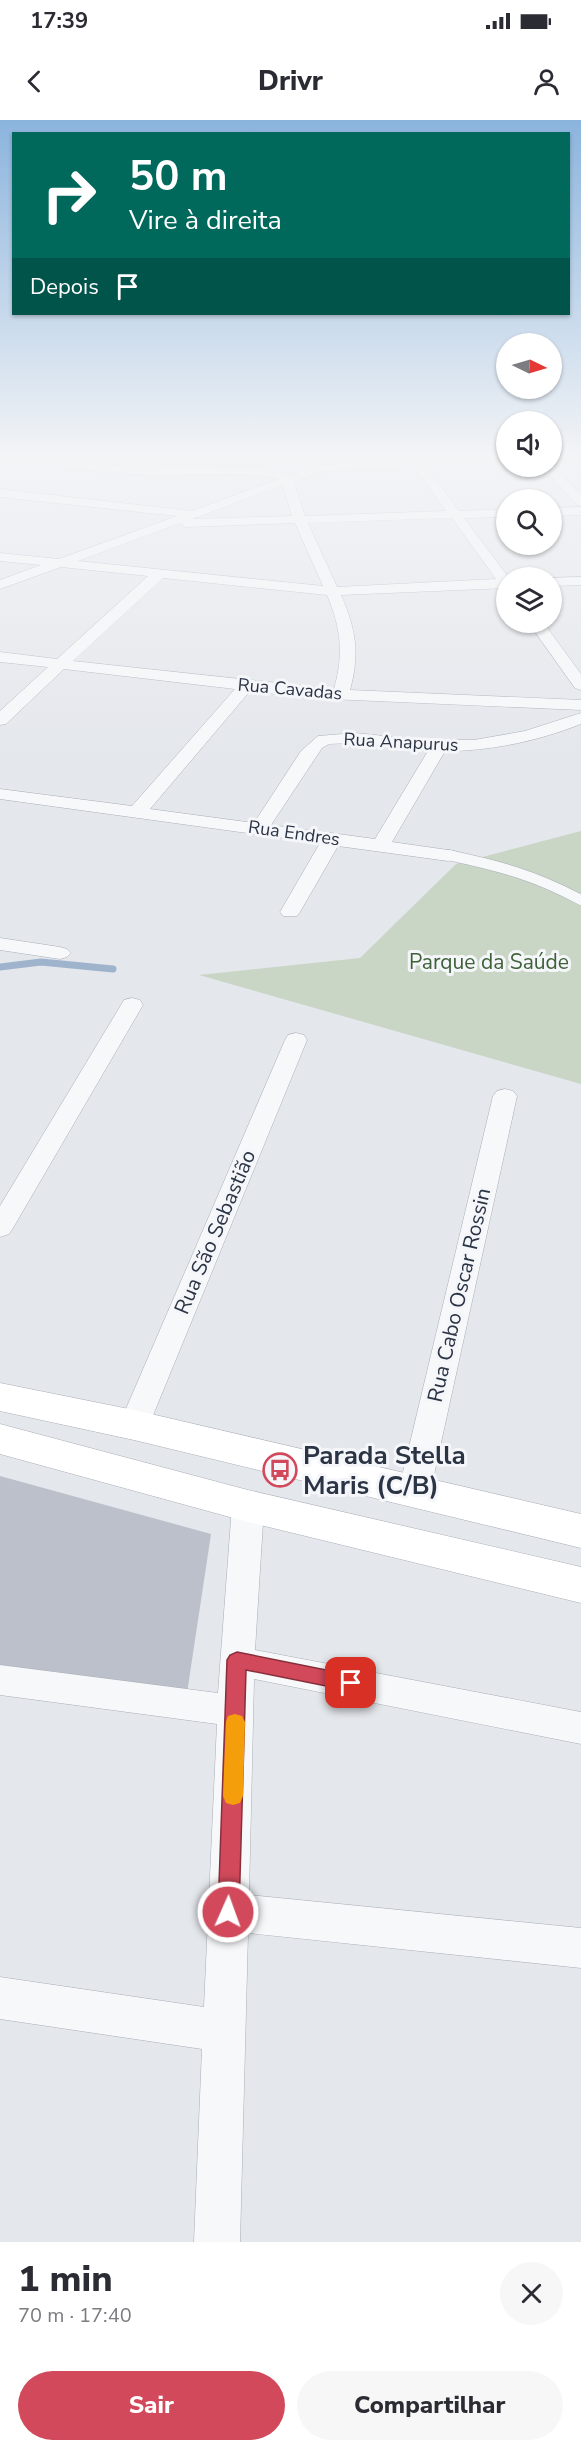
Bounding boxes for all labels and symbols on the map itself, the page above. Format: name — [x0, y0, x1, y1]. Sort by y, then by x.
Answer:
north arrow — [496, 333, 562, 399]
street label: Rua Cavadas — [237, 672, 343, 706]
street label: Rua Anapurus — [343, 727, 459, 757]
street label: Rua Endres — [247, 815, 341, 851]
park label: Parque da Saúde — [409, 948, 569, 976]
street label: Rua São Sebastião — [168, 1146, 262, 1318]
street label: Rua Cabo Oscar Rossin — [421, 1185, 497, 1405]
place label: Parada Stella Maris (C/B) — [303, 1438, 466, 1503]
bus stop icon: Parada Stella Maris (C/B) — [262, 1452, 298, 1488]
pin — [325, 1657, 376, 1708]
position arrow — [196, 1880, 260, 1944]

